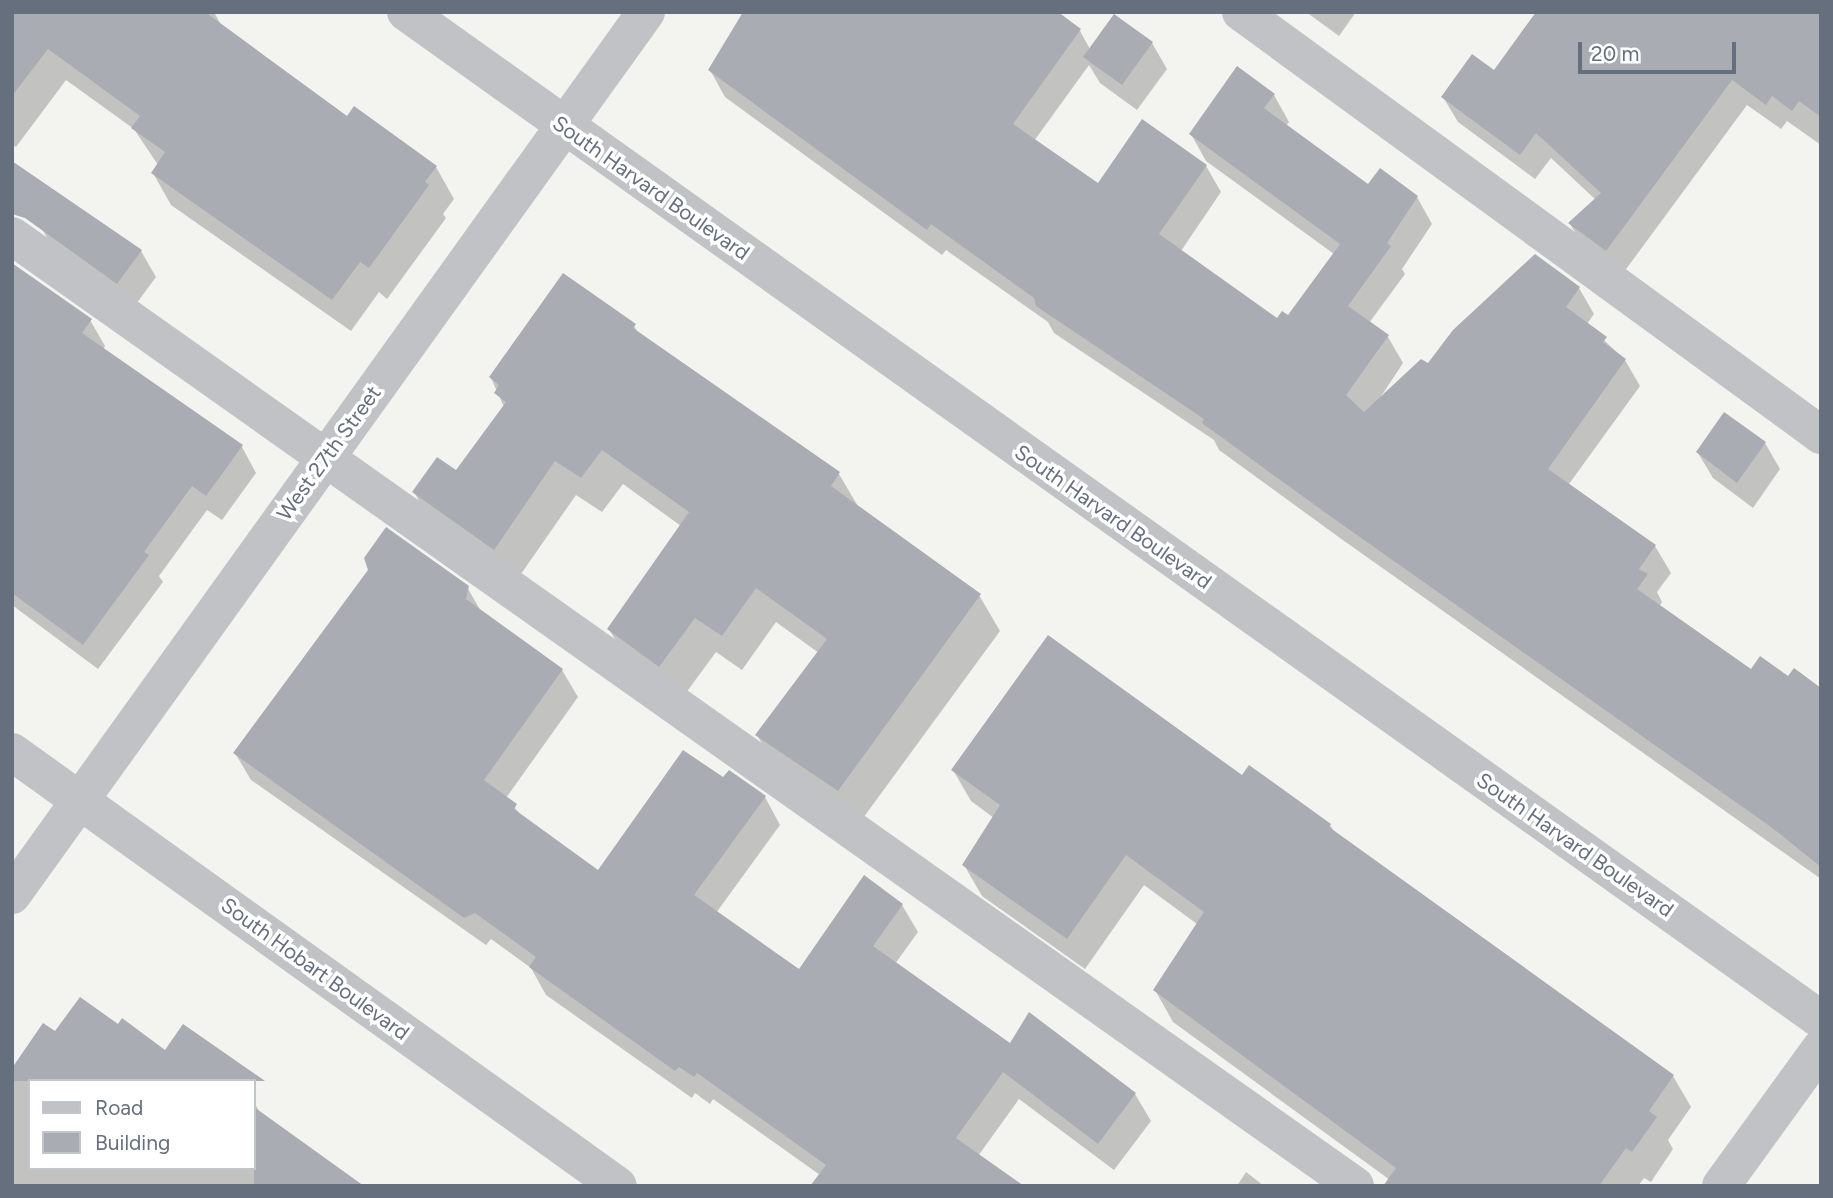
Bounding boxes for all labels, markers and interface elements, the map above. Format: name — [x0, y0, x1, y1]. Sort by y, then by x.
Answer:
scale bar — [1581, 28, 1738, 72]
text: 20 m — [1591, 41, 1639, 66]
street label: South Harvard Boulevard — [548, 110, 754, 266]
street label: West 27th Street — [272, 381, 386, 525]
street label: South Harvard Boulevard — [1010, 439, 1216, 595]
street label: South Harvard Boulevard — [1472, 767, 1678, 923]
street label: South Hobart Boulevard — [216, 892, 414, 1046]
legend — [28, 1079, 256, 1170]
text: Road — [95, 1095, 143, 1120]
text: Building — [95, 1130, 170, 1155]

